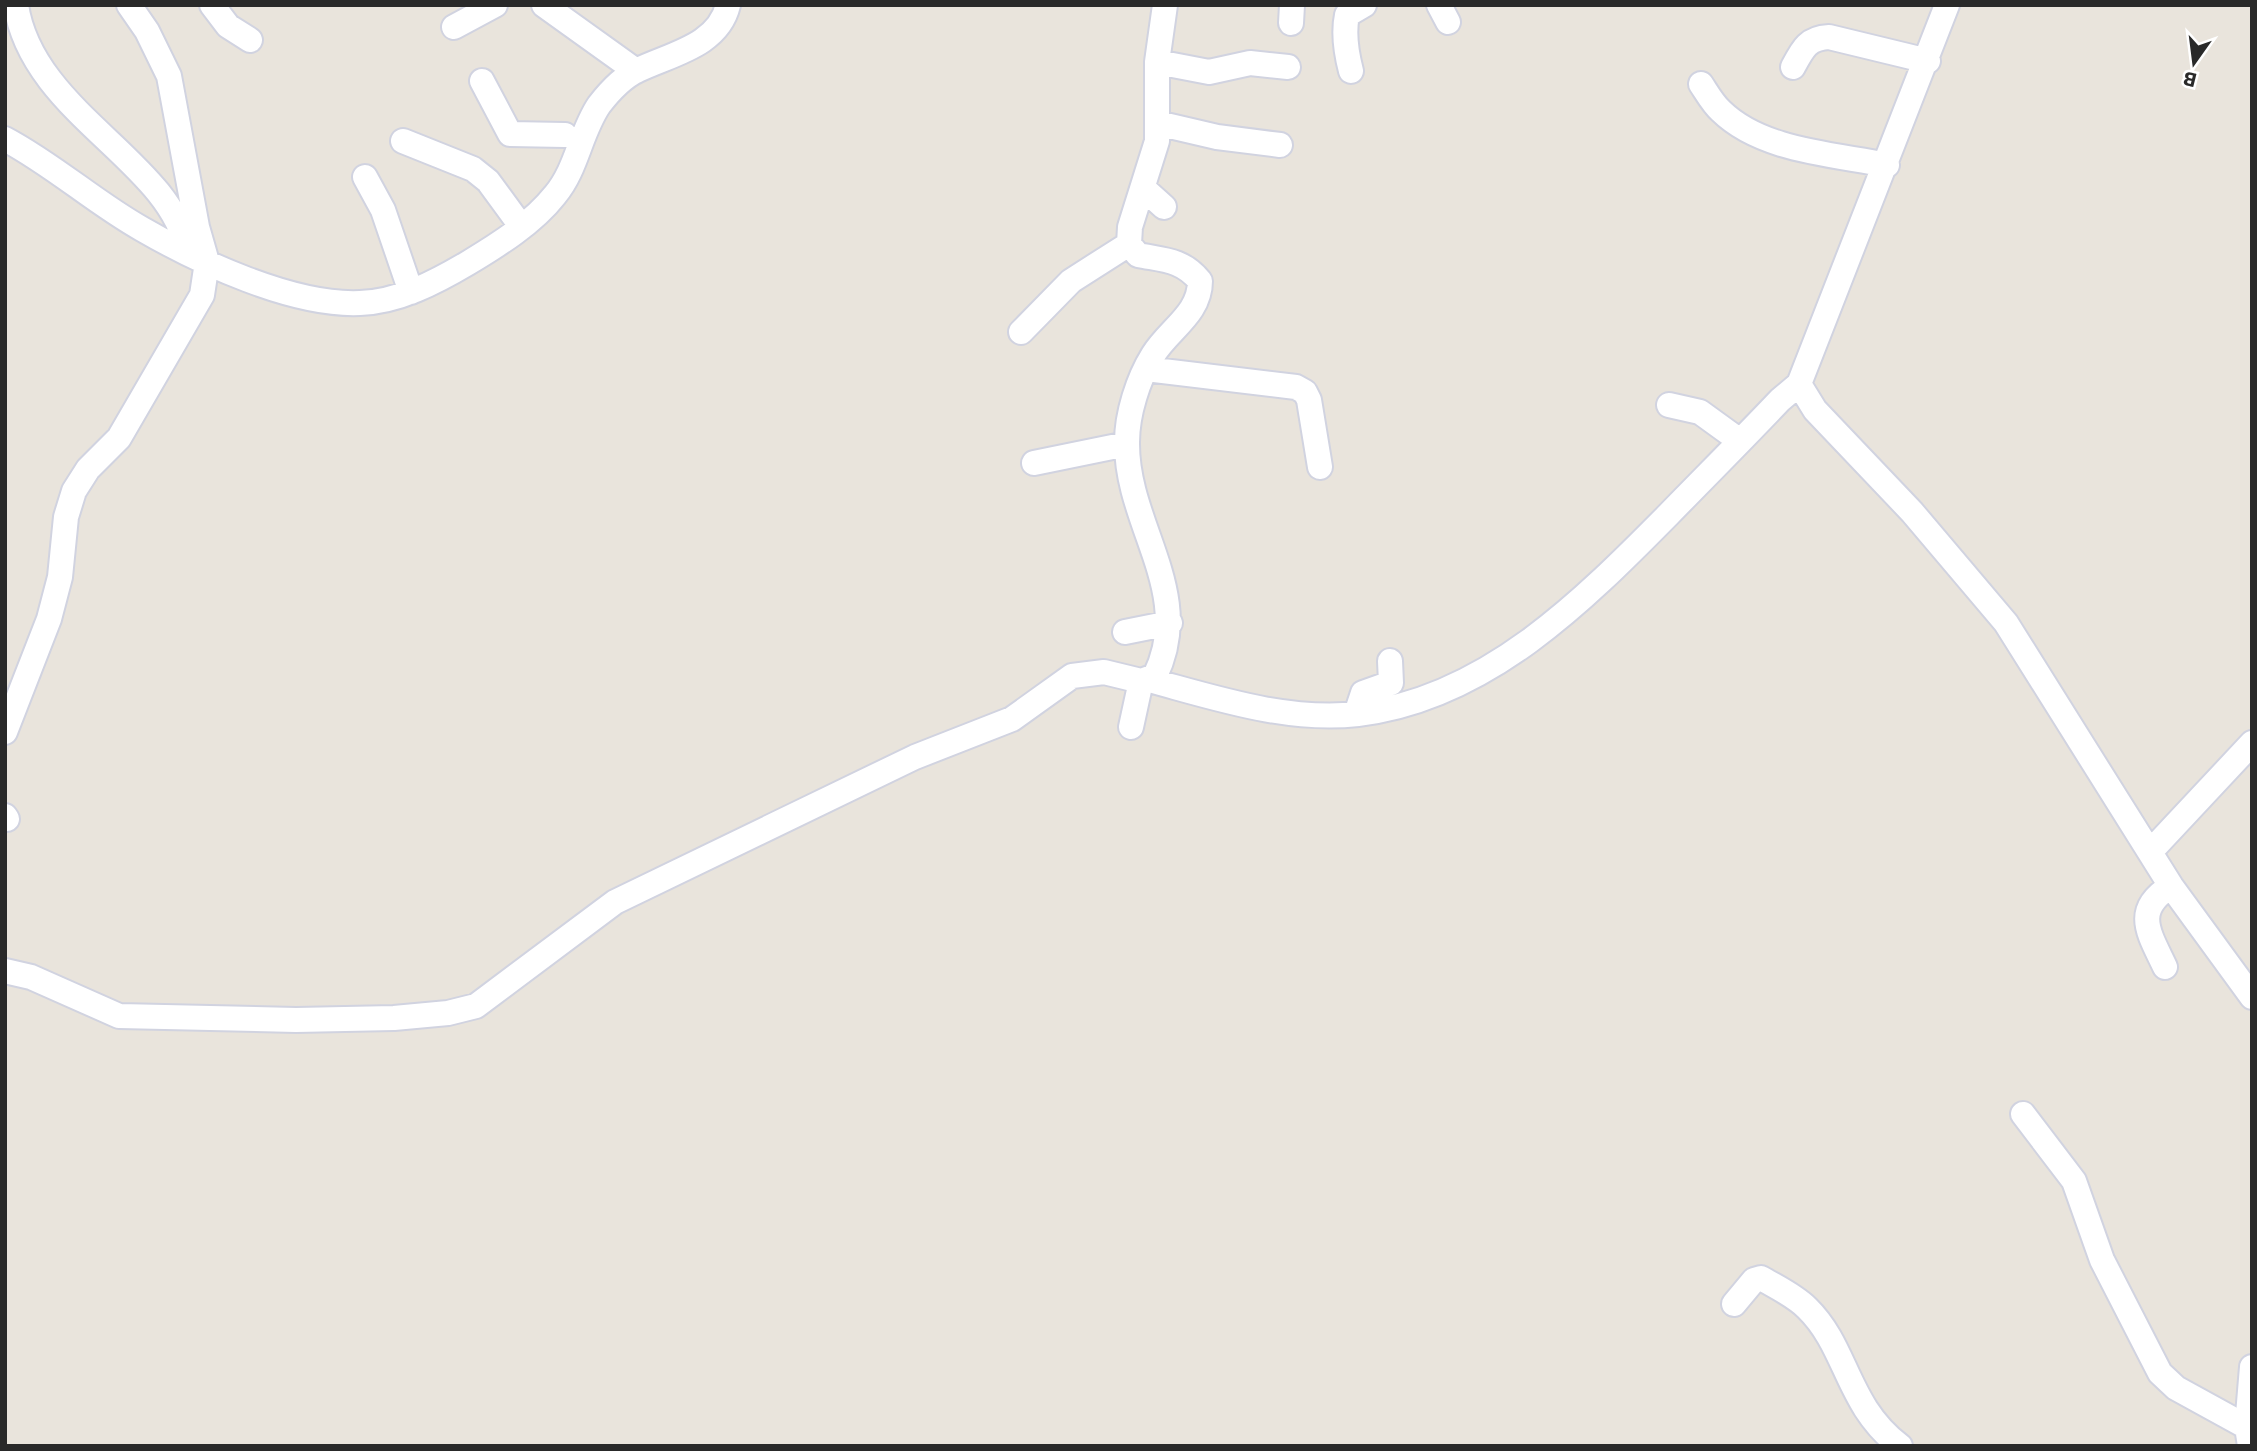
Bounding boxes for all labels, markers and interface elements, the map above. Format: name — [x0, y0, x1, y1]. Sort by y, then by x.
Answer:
north arrow — [2159, 28, 2229, 98]
text: B — [2181, 67, 2199, 93]

